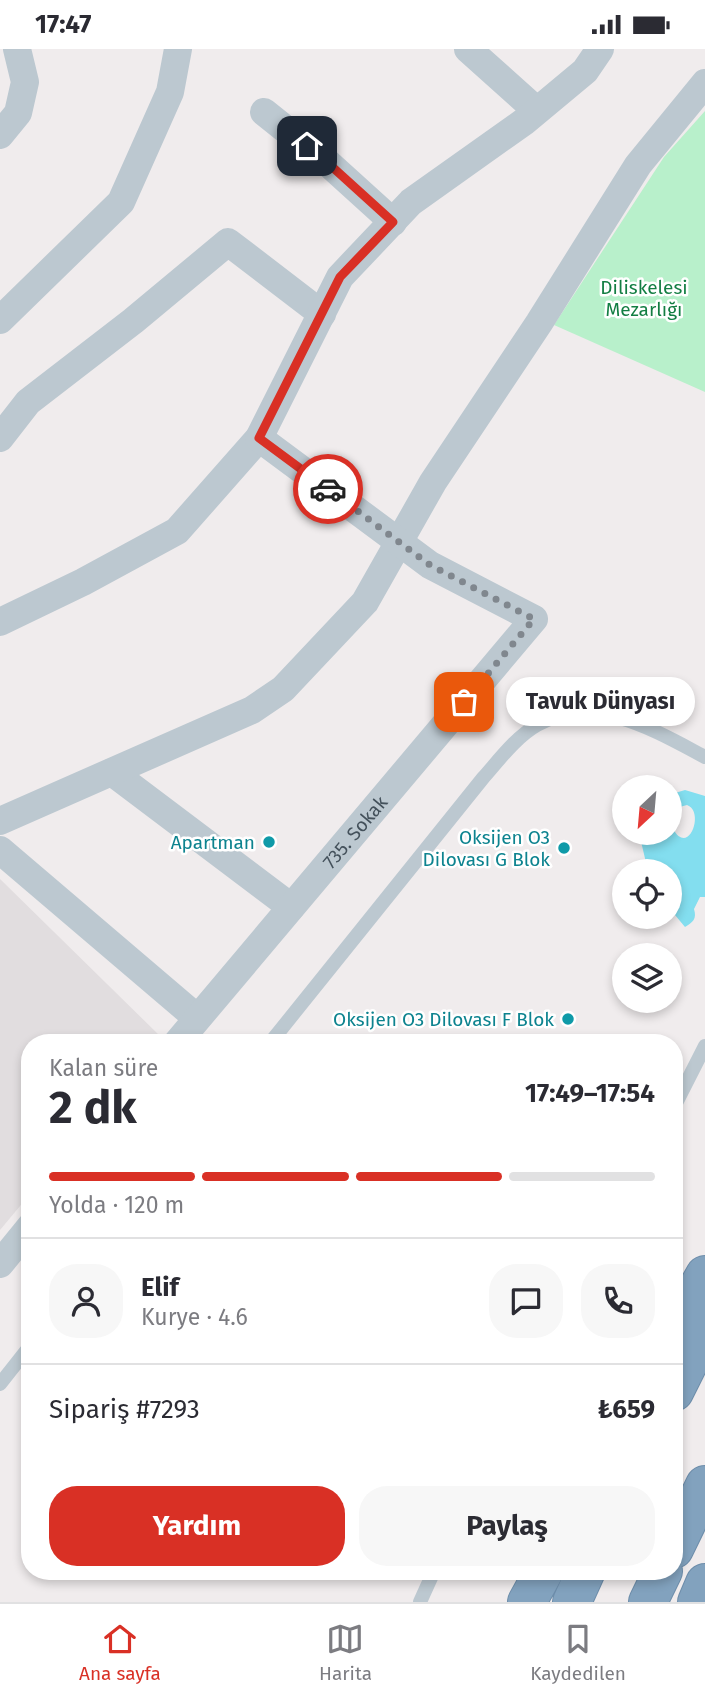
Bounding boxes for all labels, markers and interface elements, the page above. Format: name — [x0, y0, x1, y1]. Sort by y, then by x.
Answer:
text: 17:47 — [35, 9, 91, 40]
pin — [277, 116, 337, 176]
icon: home — [288, 127, 326, 165]
park label: Diliskelesi Mezarlığı — [600, 276, 688, 321]
courier — [293, 454, 363, 524]
icon: car — [309, 470, 347, 508]
pin — [434, 672, 494, 732]
callout: Tavuk Dünyası — [506, 677, 695, 727]
icon: bag — [445, 683, 483, 721]
text: Tavuk Dünyası — [526, 687, 675, 715]
north arrow — [612, 775, 682, 845]
map controls — [612, 775, 682, 1013]
street label: 735. Sokak — [318, 791, 392, 873]
place label: Oksijen O3 Dilovası G Blok — [423, 826, 550, 871]
place label: Apartman — [171, 831, 255, 854]
marker: Apartman — [261, 834, 277, 850]
marker: Oksijen O3 Dilovası G Blok — [556, 840, 572, 856]
button: locate — [612, 859, 682, 929]
button: layers — [612, 943, 682, 1013]
place label: Oksijen O3 Dilovası F Blok — [333, 1008, 554, 1031]
marker: Oksijen O3 Dilovası F Blok — [560, 1011, 576, 1027]
text: Kalan süre — [49, 1054, 158, 1082]
text: 17:49–17:54 — [525, 1078, 655, 1109]
text: 2 dk — [49, 1080, 137, 1135]
text: Yolda · 120 m — [49, 1191, 184, 1219]
button: person — [49, 1264, 123, 1338]
button: chat — [489, 1264, 563, 1338]
button: phone — [581, 1264, 655, 1338]
text: Elif — [141, 1272, 179, 1303]
text: Kurye · 4.6 — [141, 1303, 248, 1331]
text: Sipariş #7293 — [49, 1394, 200, 1425]
text: ₺659 — [598, 1394, 655, 1425]
button: Yardım — [49, 1486, 345, 1566]
button: Paylaş — [359, 1486, 655, 1566]
tab: Ana sayfa — [79, 1620, 161, 1685]
tab: Harita — [319, 1620, 372, 1685]
tab: Kaydedilen — [530, 1620, 626, 1685]

